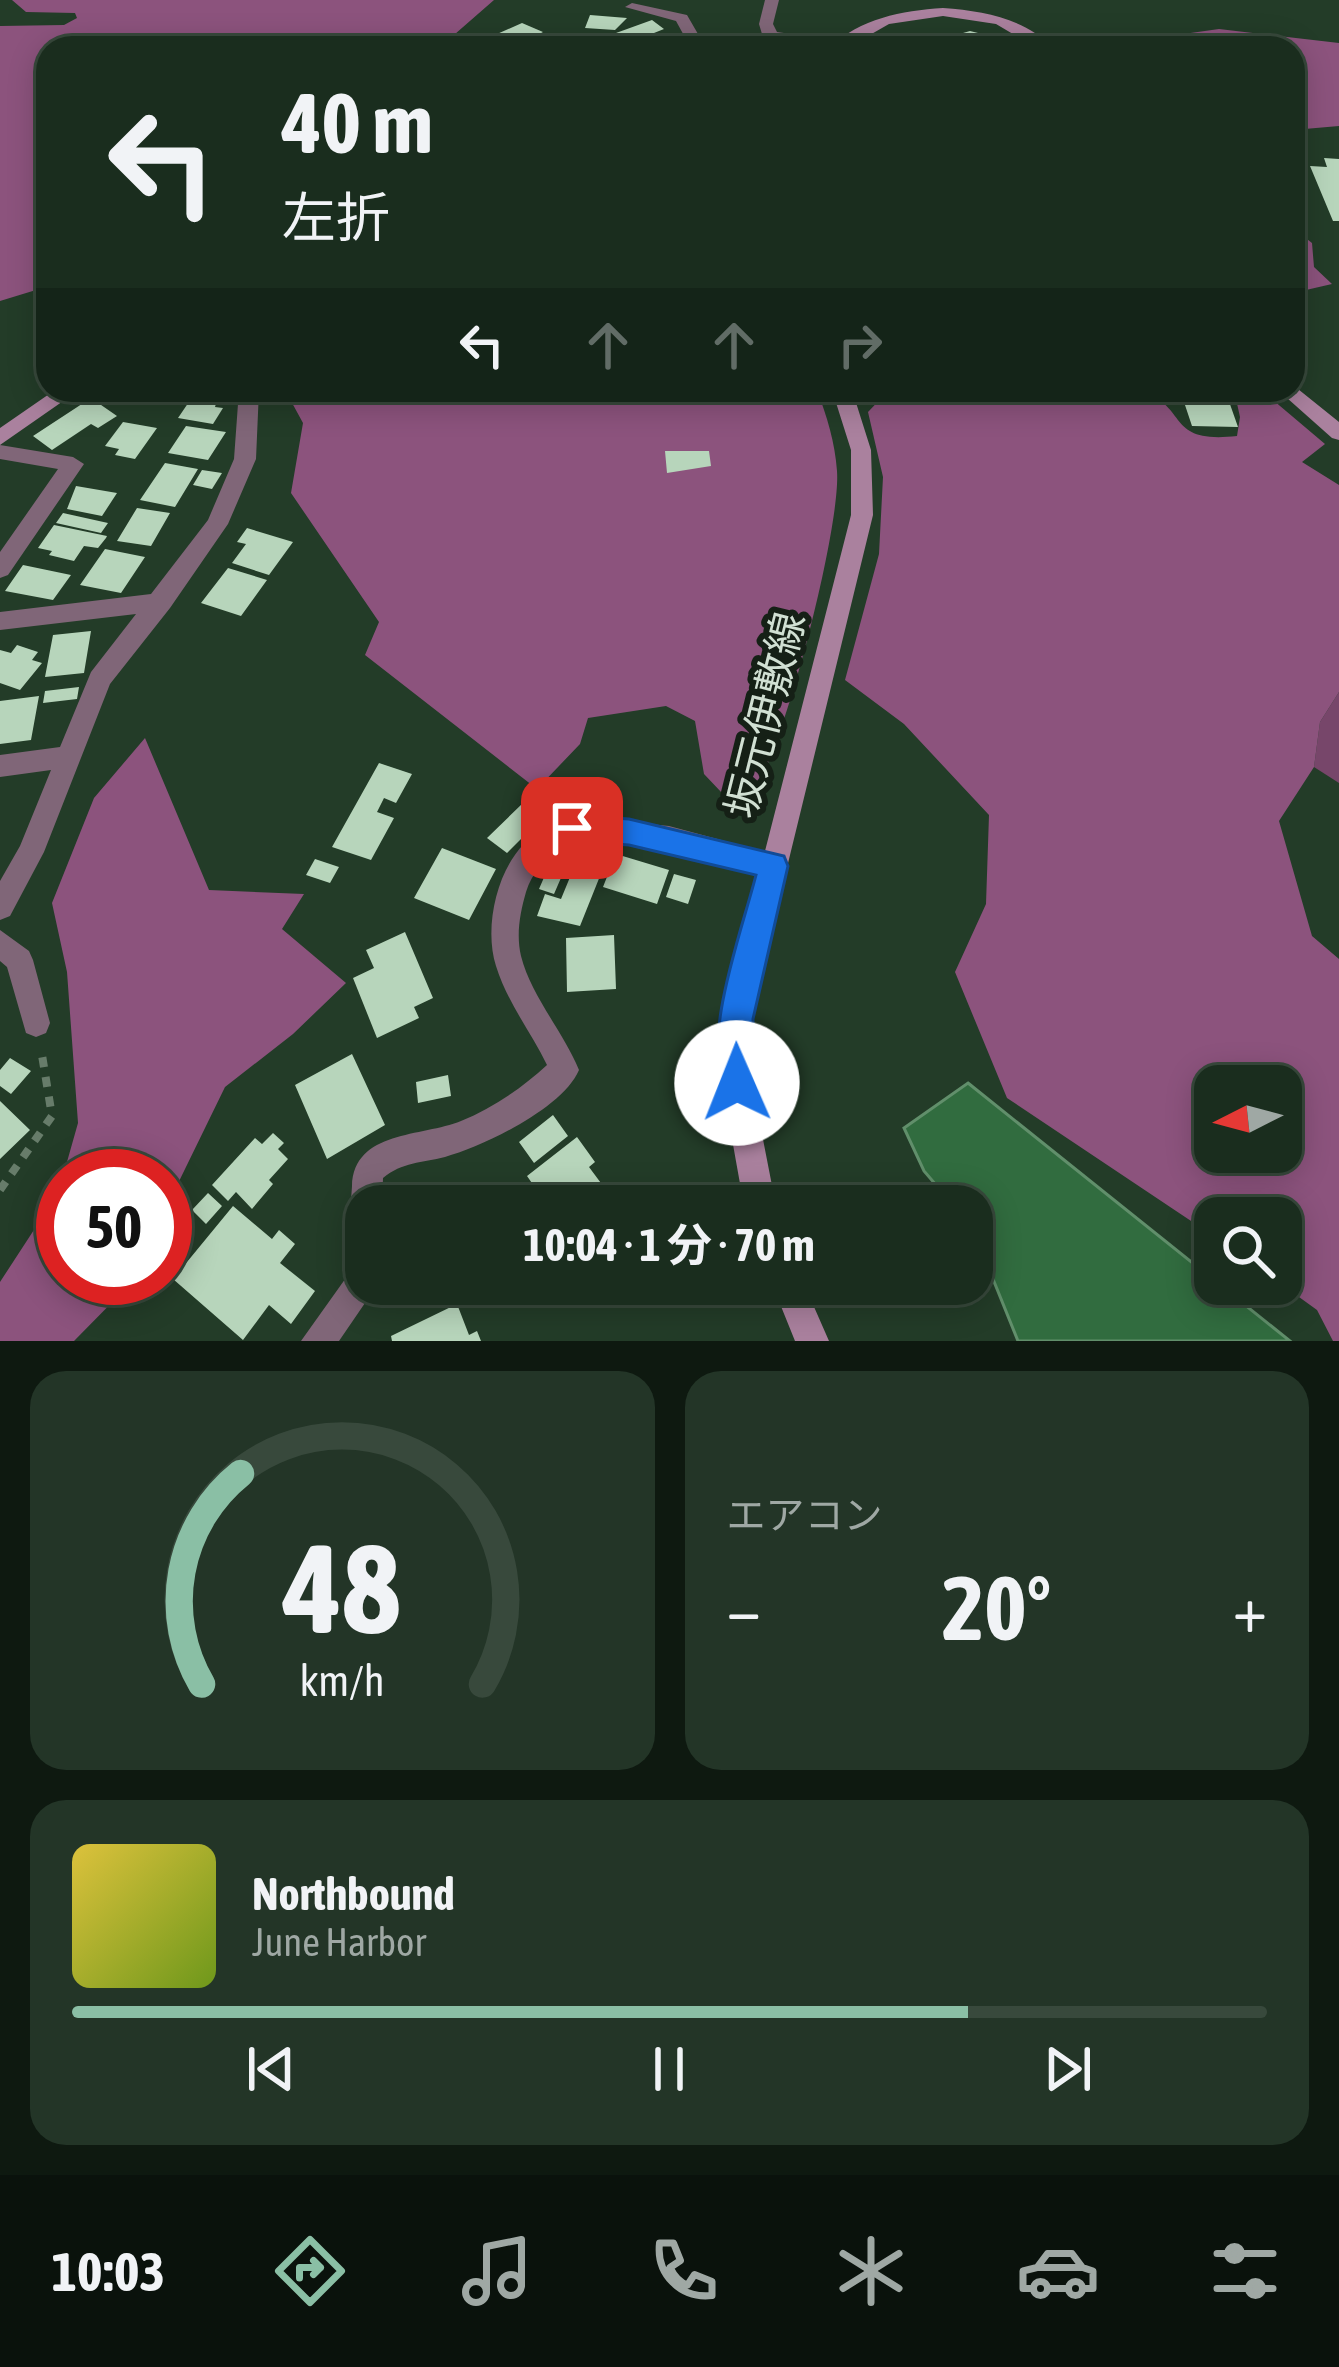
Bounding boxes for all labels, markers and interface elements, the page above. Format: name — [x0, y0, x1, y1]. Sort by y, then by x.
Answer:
text: 40 m — [282, 75, 433, 171]
icon: left — [84, 84, 240, 240]
text: 左折 — [282, 187, 390, 248]
icon: left — [449, 312, 515, 378]
icon: ahead — [575, 312, 641, 378]
icon: ahead — [701, 312, 767, 378]
icon: right — [827, 312, 893, 378]
street label: 坂元伊敷線 — [716, 607, 814, 823]
pin — [521, 777, 623, 879]
icon: arrive — [539, 795, 605, 861]
position arrow — [674, 1020, 800, 1146]
north arrow — [1194, 1065, 1302, 1173]
map controls — [1194, 1065, 1302, 1305]
speed limit sign: 50 — [36, 1149, 192, 1305]
button: search — [1194, 1197, 1302, 1305]
text: 10:04 · 1 分 · 70 m — [523, 1219, 815, 1271]
text: エアコン — [727, 1493, 883, 1537]
text: 48 — [283, 1516, 401, 1659]
text: 20° — [942, 1556, 1051, 1659]
text: − — [727, 1570, 761, 1646]
text: + — [1233, 1570, 1267, 1646]
text: km/h — [300, 1655, 385, 1704]
text: Northbound — [252, 1868, 455, 1920]
text: June Harbor — [252, 1920, 426, 1964]
icon: previous — [238, 2036, 304, 2102]
icon: pause — [636, 2036, 702, 2102]
icon: next — [1035, 2036, 1101, 2102]
icon: directions — [268, 2229, 352, 2313]
icon: music — [455, 2229, 539, 2313]
icon: phone — [642, 2229, 726, 2313]
icon: climate — [829, 2229, 913, 2313]
icon: car — [1016, 2229, 1100, 2313]
icon: filters — [1203, 2229, 1287, 2313]
text: 10:03 — [52, 2241, 165, 2302]

